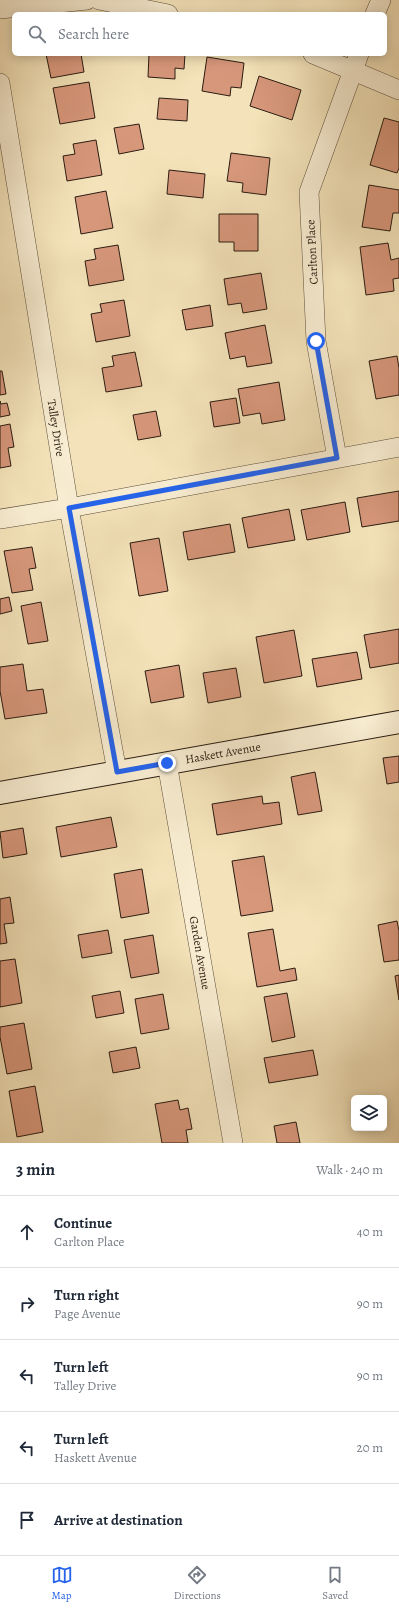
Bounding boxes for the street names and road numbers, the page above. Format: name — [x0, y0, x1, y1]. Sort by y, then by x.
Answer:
street label: Carlton Place — [302, 219, 322, 285]
street label: Talley Drive — [44, 398, 68, 458]
street label: Haskett Avenue — [184, 738, 262, 768]
street label: Garden Avenue — [186, 915, 214, 991]

